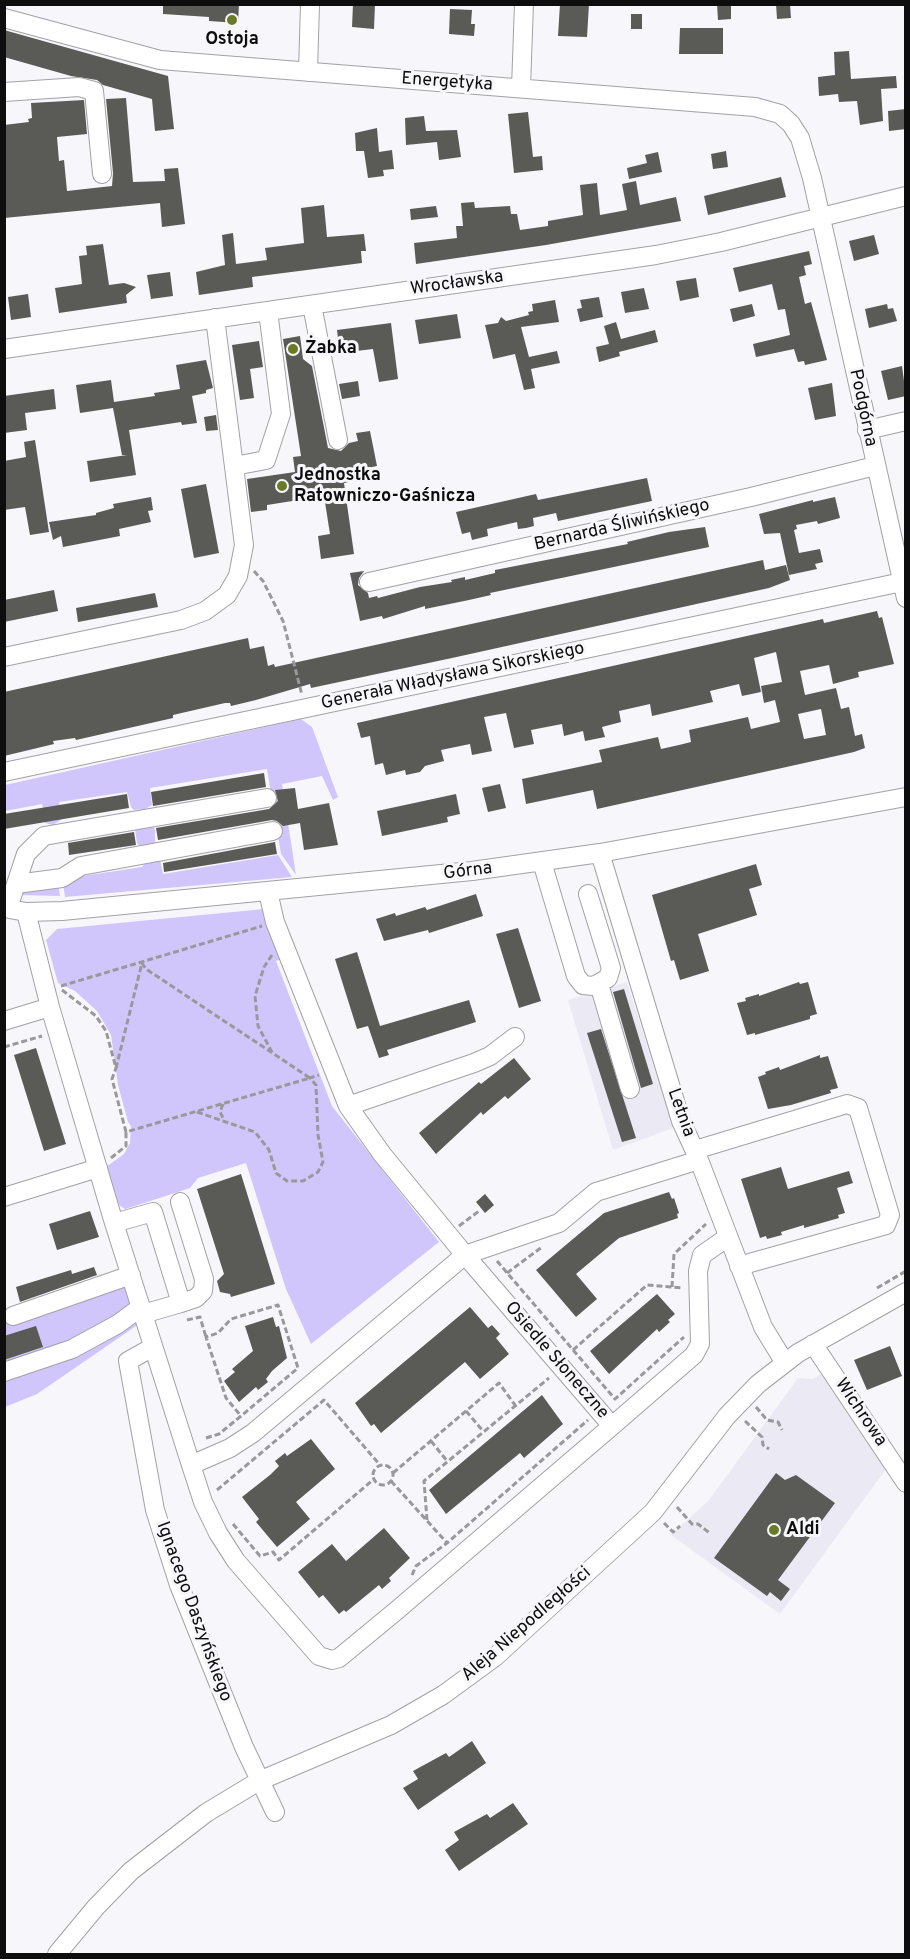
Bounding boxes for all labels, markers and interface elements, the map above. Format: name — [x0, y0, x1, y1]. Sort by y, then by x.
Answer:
marker: Ostoja — [225, 13, 239, 27]
place label: Ostoja — [205, 29, 259, 51]
street label: Energetyka — [401, 69, 493, 97]
street label: Wrocławska — [409, 267, 505, 301]
place label: Żabka — [305, 338, 357, 360]
marker: Żabka — [286, 342, 300, 356]
street label: Podgórna — [843, 367, 881, 449]
place label: Jednostka Ratowniczo-Gaśnicza — [294, 465, 475, 508]
marker: Jednostka Ratowniczo-Gaśnicza — [275, 479, 289, 493]
street label: Bernarda Śliwińskiego — [532, 495, 712, 557]
street label: Generała Władysława Sikorskiego — [319, 639, 587, 715]
street label: Górna — [442, 858, 494, 886]
street label: Letnia — [661, 1086, 699, 1140]
street label: Osiedle Słoneczne — [499, 1298, 613, 1424]
street label: Wichrowa — [829, 1375, 891, 1451]
street label: Ignacego Daszyńskiego — [150, 1519, 236, 1705]
place label: Aldi — [786, 1519, 820, 1541]
marker: Aldi — [767, 1523, 781, 1537]
street label: Aleja Niepodległości — [458, 1563, 596, 1687]

